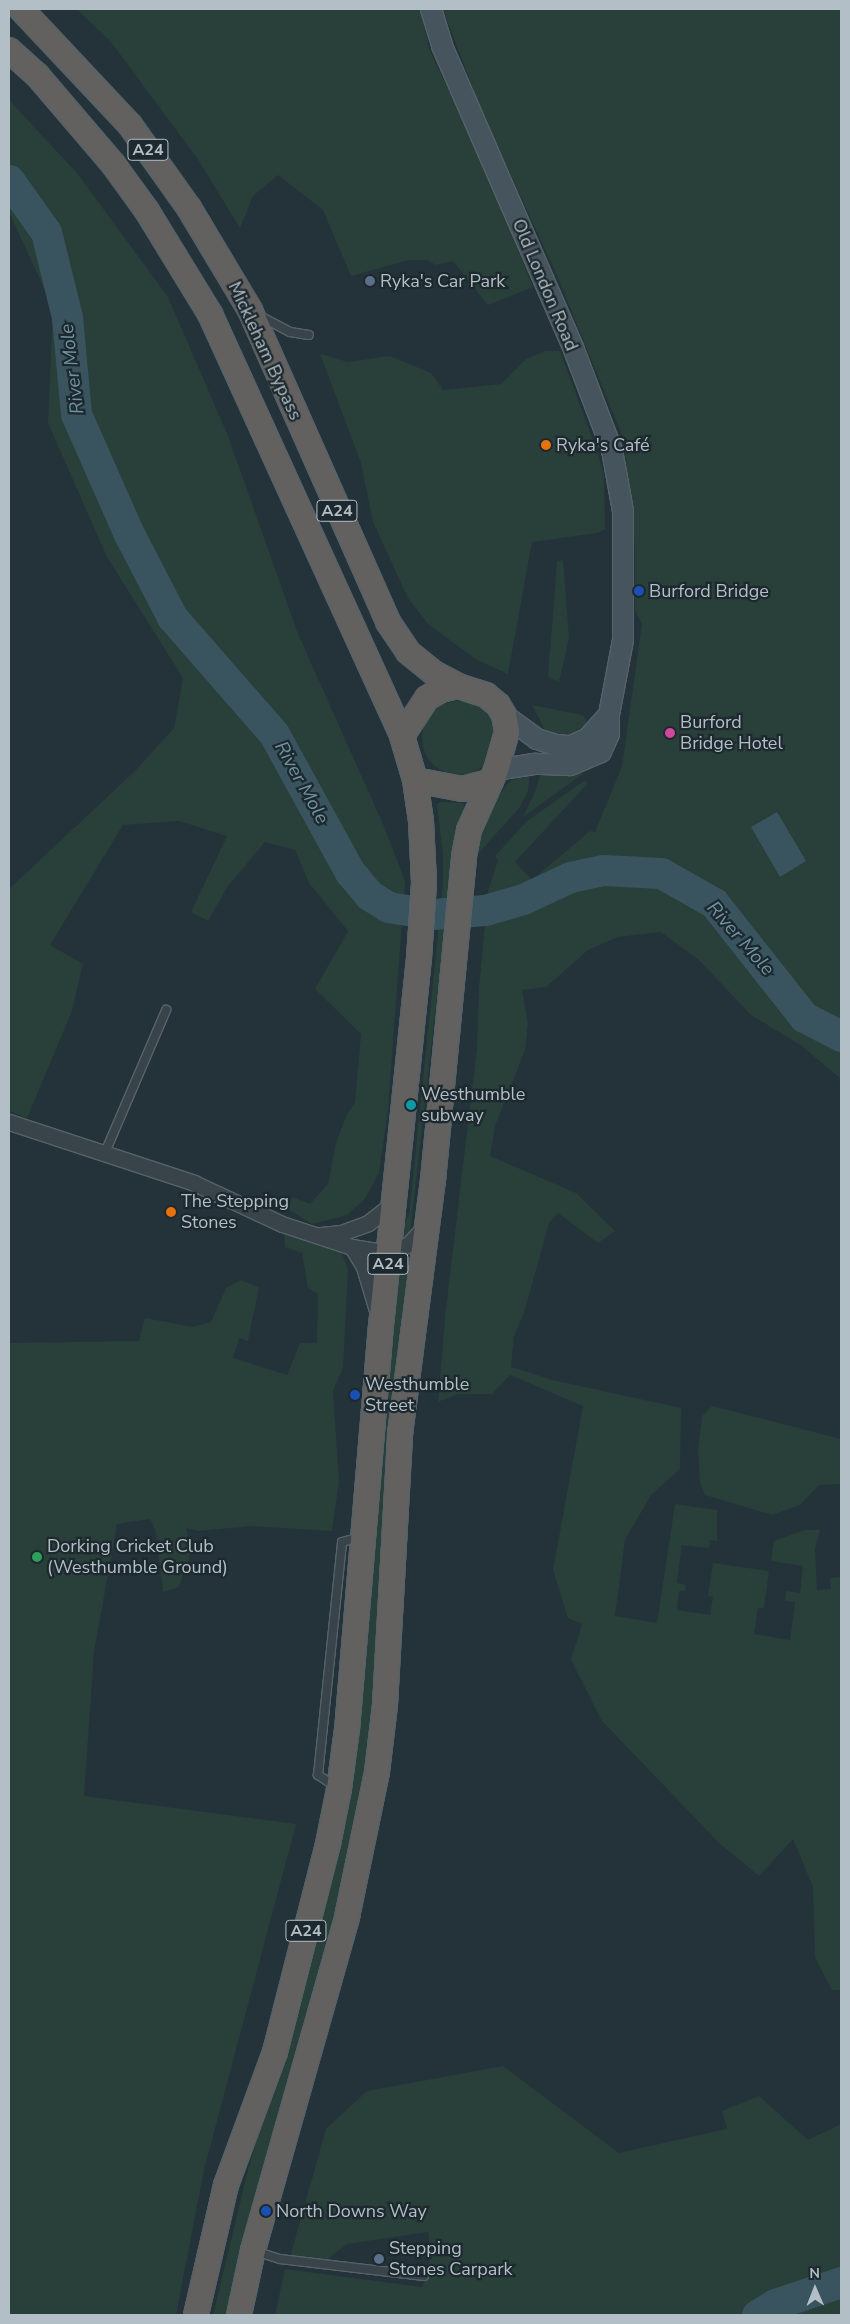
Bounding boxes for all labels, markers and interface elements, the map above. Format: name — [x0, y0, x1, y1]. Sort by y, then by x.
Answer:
road number: A24 — [127, 136, 169, 164]
street label: Old London Road — [507, 216, 583, 354]
place label: Ryka's Car Park — [380, 270, 505, 292]
marker: Ryka's Car Park — [364, 275, 376, 287]
street label: Mickleham Bypass — [223, 278, 307, 424]
water label: River Mole — [56, 322, 90, 416]
place label: Ryka's Café — [556, 434, 650, 456]
marker: Ryka's Café — [540, 439, 552, 451]
road number: A24 — [316, 498, 358, 524]
place label: Burford Bridge — [649, 580, 769, 602]
marker: Burford Bridge — [633, 585, 645, 597]
place label: Burford Bridge Hotel — [680, 712, 783, 754]
marker: Burford Bridge Hotel — [664, 727, 676, 739]
water label: River Mole — [269, 738, 333, 828]
water label: River Mole — [702, 897, 778, 981]
place label: Westhumble subway — [421, 1084, 525, 1126]
marker: Westhumble subway — [405, 1099, 417, 1111]
place label: The Stepping Stones — [181, 1191, 289, 1234]
marker: The Stepping Stones — [165, 1206, 177, 1218]
road number: A24 — [367, 1250, 409, 1278]
place label: Westhumble Street — [365, 1374, 469, 1416]
marker: Westhumble Street — [349, 1389, 361, 1401]
place label: Dorking Cricket Club (Westhumble Ground) — [47, 1536, 228, 1578]
marker: Dorking Cricket Club (Westhumble Ground) — [31, 1551, 43, 1563]
road number: A24 — [285, 1918, 327, 1944]
place label: North Downs Way — [276, 2200, 427, 2222]
marker: North Downs Way — [260, 2205, 272, 2217]
place label: Stepping Stones Carpark — [389, 2238, 513, 2280]
marker: Stepping Stones Carpark — [373, 2253, 385, 2265]
north arrow — [790, 2264, 840, 2314]
text: N — [809, 2264, 820, 2283]

